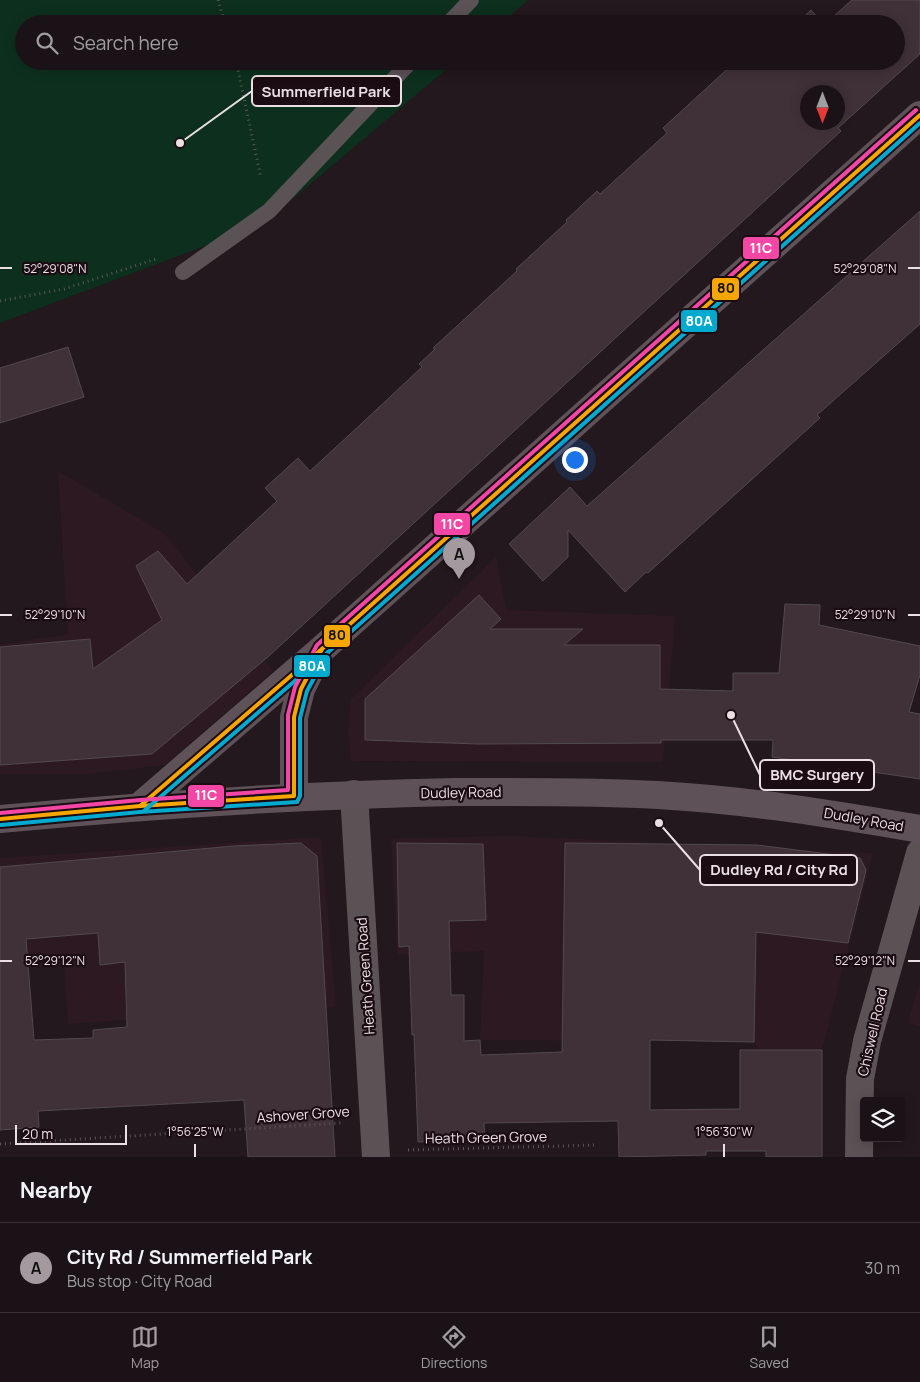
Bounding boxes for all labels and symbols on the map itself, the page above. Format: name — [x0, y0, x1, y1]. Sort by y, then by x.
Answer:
callout: Summerfield Park — [252, 76, 401, 106]
text: Summerfield Park — [262, 81, 391, 102]
north arrow — [800, 85, 845, 130]
line badge: 11C — [742, 236, 780, 260]
text: 11C — [750, 238, 772, 257]
text: 52°29'08"N — [24, 260, 86, 277]
text: 52°29'08"N — [834, 260, 896, 277]
line badge: 80 — [711, 277, 740, 301]
text: 80 — [717, 278, 735, 297]
line badge: 80A — [680, 309, 718, 333]
text: 80A — [685, 311, 713, 330]
your location — [562, 447, 588, 473]
line badge: 11C — [433, 512, 471, 536]
text: 11C — [441, 514, 463, 533]
pin: A — [443, 538, 475, 579]
text: 52°29'10"N — [25, 606, 85, 623]
text: 52°29'10"N — [835, 606, 895, 623]
line badge: 80 — [323, 624, 351, 648]
text: 80 — [328, 625, 346, 644]
line badge: 80A — [293, 654, 331, 678]
text: 80A — [298, 656, 326, 675]
callout: BMC Surgery — [760, 760, 874, 790]
text: BMC Surgery — [770, 764, 864, 785]
street label: Dudley Road — [420, 782, 502, 802]
line badge: 11C — [187, 784, 225, 808]
text: 11C — [195, 785, 217, 804]
street label: Dudley Road — [823, 803, 905, 835]
callout: Dudley Rd / City Rd — [700, 855, 857, 885]
text: Dudley Rd / City Rd — [710, 859, 848, 880]
street label: Heath Green Road — [351, 917, 379, 1035]
text: 52°29'12"N — [25, 952, 85, 969]
text: 52°29'12"N — [835, 952, 895, 969]
street label: Chiswell Road — [853, 986, 891, 1078]
street label: Ashover Grove — [256, 1101, 350, 1127]
scale bar — [15, 1122, 128, 1145]
text: 1°56'25"W — [167, 1123, 224, 1140]
text: 1°56'30"W — [696, 1123, 753, 1140]
street label: Heath Green Grove — [425, 1126, 547, 1148]

